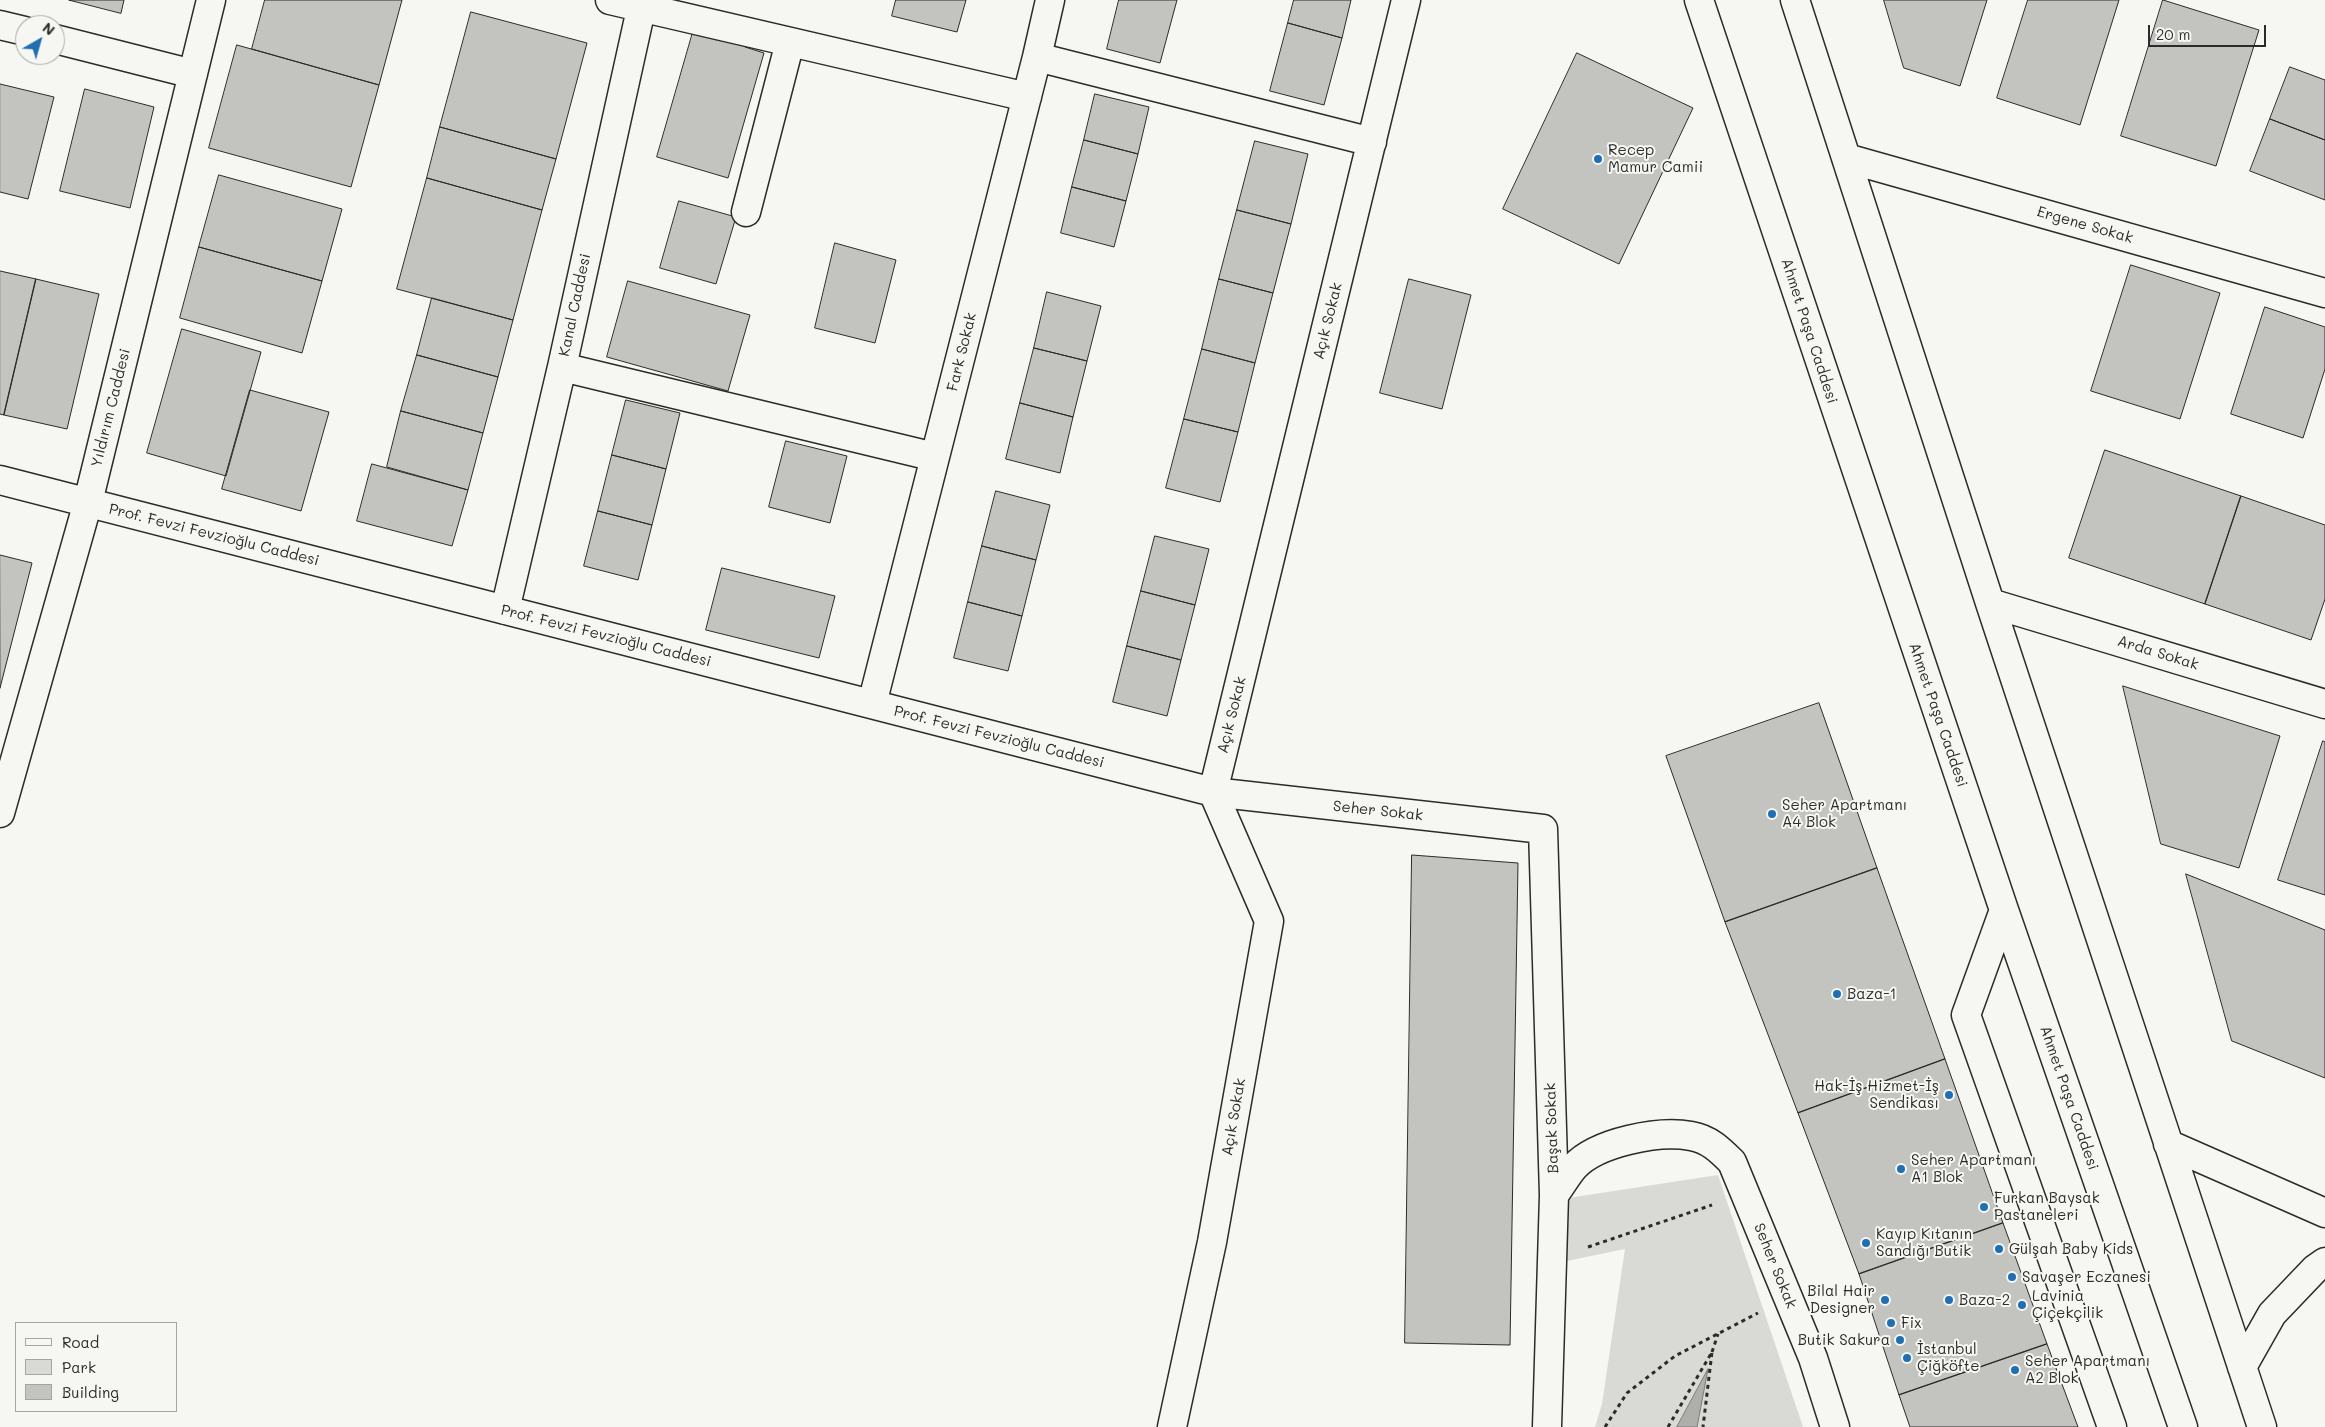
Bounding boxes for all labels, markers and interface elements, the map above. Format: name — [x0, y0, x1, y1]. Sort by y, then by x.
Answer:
north arrow — [15, 15, 65, 65]
scale bar — [2150, 15, 2268, 47]
text: N — [39, 18, 59, 39]
text: 20 m — [2156, 24, 2190, 44]
place label: Recep Mamur Camii — [1608, 141, 1703, 176]
marker: Recep Mamur Camii — [1592, 153, 1604, 165]
street label: Ergene Sokak — [2035, 203, 2135, 247]
street label: Kanal Caddesi — [555, 252, 595, 358]
street label: Ahmet Paşa Caddesi — [1777, 256, 1841, 406]
street label: Açık Sokak — [1310, 281, 1346, 361]
street label: Fark Sokak — [944, 311, 980, 393]
street label: Yıldırım Caddesi — [88, 347, 134, 469]
street label: Prof. Fevzi Fevzioğlu Caddesi — [107, 500, 321, 570]
street label: Prof. Fevzi Fevzioğlu Caddesi — [499, 601, 713, 671]
street label: Arda Sokak — [2115, 632, 2201, 674]
street label: Ahmet Paşa Caddesi — [1905, 640, 1971, 790]
street label: Açık Sokak — [1214, 675, 1250, 755]
street label: Prof. Fevzi Fevzioğlu Caddesi — [892, 702, 1106, 772]
place label: Seher Apartmanı A4 Blok — [1782, 796, 1907, 831]
street label: Seher Sokak — [1332, 797, 1424, 825]
marker: Seher Apartmanı A4 Blok — [1766, 808, 1778, 820]
place label: Baza-1 — [1847, 985, 1896, 1003]
marker: Baza-1 — [1831, 988, 1843, 1000]
street label: Ahmet Paşa Caddesi — [2036, 1023, 2102, 1173]
street label: Açık Sokak — [1218, 1077, 1250, 1157]
place label: Hak-İş Hizmet-İş Sendikası — [1814, 1077, 1939, 1112]
street label: Başak Sokak — [1541, 1082, 1563, 1174]
marker: Hak-İş Hizmet-İş Sendikası — [1943, 1089, 1955, 1101]
place label: Seher Apartmanı A1 Blok — [1911, 1151, 2036, 1186]
marker: Seher Apartmanı A1 Blok — [1895, 1163, 1907, 1175]
place label: Furkan Baysak Pastaneleri — [1994, 1189, 2100, 1224]
marker: Furkan Baysak Pastaneleri — [1978, 1201, 1990, 1213]
street label: Seher Sokak — [1750, 1221, 1800, 1311]
place label: Kayıp Kıtanın Sandığı Butik — [1876, 1225, 1972, 1260]
marker: Kayıp Kıtanın Sandığı Butik — [1860, 1237, 1872, 1249]
place label: Gülşah Baby Kids — [2009, 1240, 2133, 1258]
marker: Gülşah Baby Kids — [1993, 1243, 2005, 1255]
place label: Savaşer Eczanesi — [2022, 1268, 2151, 1286]
marker: Savaşer Eczanesi — [2006, 1271, 2018, 1283]
place label: Bilal Hair Designer — [1807, 1282, 1875, 1317]
place label: Lavinia Çiçekçilik — [2032, 1287, 2103, 1322]
place label: Baza-2 — [1959, 1291, 2010, 1309]
marker: Bilal Hair Designer — [1879, 1294, 1891, 1306]
marker: Baza-2 — [1943, 1294, 1955, 1306]
marker: Lavinia Çiçekçilik — [2016, 1299, 2028, 1311]
place label: Fix — [1901, 1314, 1922, 1332]
marker: Fix — [1885, 1317, 1897, 1329]
legend — [15, 1322, 178, 1412]
place label: Butik Sakura — [1798, 1331, 1890, 1349]
text: Road — [62, 1332, 99, 1352]
marker: Butik Sakura — [1894, 1334, 1906, 1346]
place label: İstanbul Çiğköfte — [1917, 1340, 1980, 1375]
marker: İstanbul Çiğköfte — [1901, 1352, 1913, 1364]
place label: Seher Apartmanı A2 Blok — [2025, 1352, 2150, 1387]
text: Park — [62, 1357, 96, 1377]
marker: Seher Apartmanı A2 Blok — [2009, 1364, 2021, 1376]
text: Building — [62, 1382, 119, 1402]

